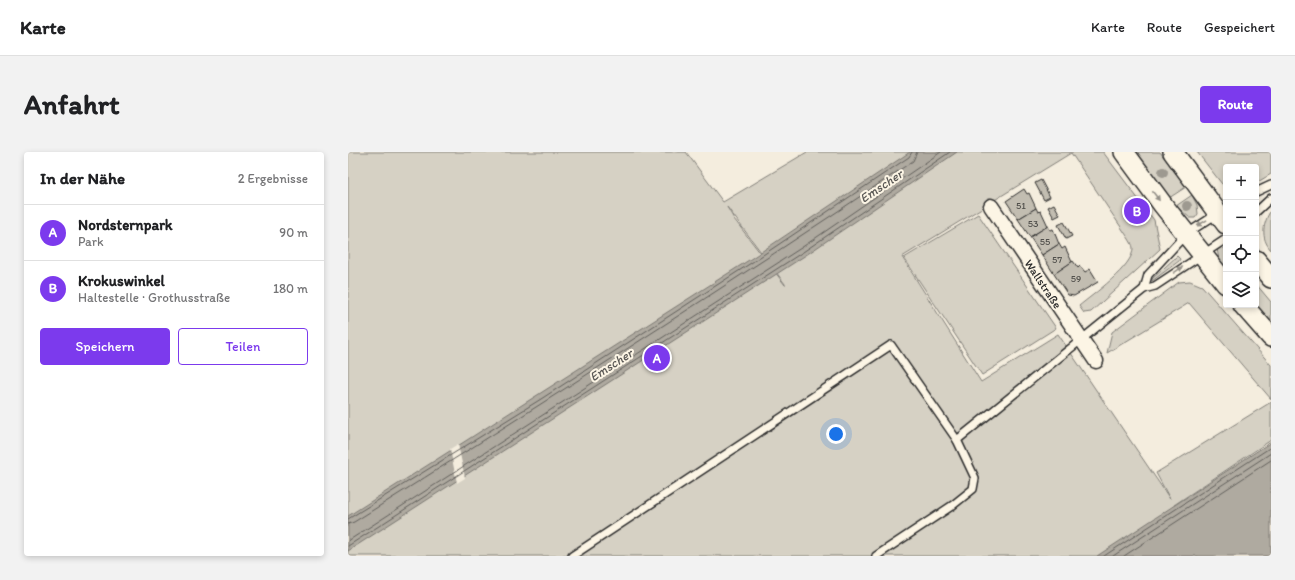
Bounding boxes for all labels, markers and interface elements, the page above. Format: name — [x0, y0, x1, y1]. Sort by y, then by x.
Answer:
text: Karte — [20, 16, 66, 39]
text: Karte — [1091, 19, 1125, 36]
text: Route — [1147, 19, 1182, 36]
text: Gespeichert — [1204, 19, 1275, 36]
button: Route — [1200, 86, 1271, 123]
text: Anfahrt — [24, 87, 119, 121]
map controls — [1223, 164, 1259, 308]
button: + — [1223, 164, 1259, 200]
water label: Emscher — [857, 165, 907, 206]
text: In der Nähe — [40, 168, 125, 188]
text: 2 Ergebnisse — [238, 171, 308, 186]
one-way arrow — [1152, 191, 1160, 201]
pin: B — [1124, 196, 1150, 226]
house number: 51 — [1016, 199, 1026, 212]
button: − — [1223, 200, 1259, 236]
text: Nordsternpark — [78, 216, 173, 234]
house number: 53 — [1028, 217, 1039, 230]
one-way arrow — [1196, 220, 1208, 227]
text: A — [49, 225, 57, 240]
text: 90 m — [279, 225, 308, 240]
text: Park — [78, 234, 104, 249]
house number: 55 — [1040, 235, 1050, 248]
button: locate — [1223, 236, 1259, 272]
house number: 57 — [1052, 253, 1062, 266]
street label: Wallstraße — [1021, 257, 1065, 311]
one-way arrow — [1173, 266, 1183, 274]
text: Krokuswinkel — [78, 272, 165, 290]
house number: 59 — [1071, 272, 1081, 285]
button: layers — [1223, 272, 1259, 308]
text: B — [49, 281, 57, 296]
text: 180 m — [273, 281, 308, 296]
text: Haltestelle · Grothusstraße — [78, 290, 230, 305]
button: Speichern — [40, 328, 170, 365]
button: Teilen — [178, 328, 308, 365]
pin: A — [644, 343, 670, 373]
water label: Emscher — [587, 344, 637, 384]
your location — [826, 424, 846, 444]

